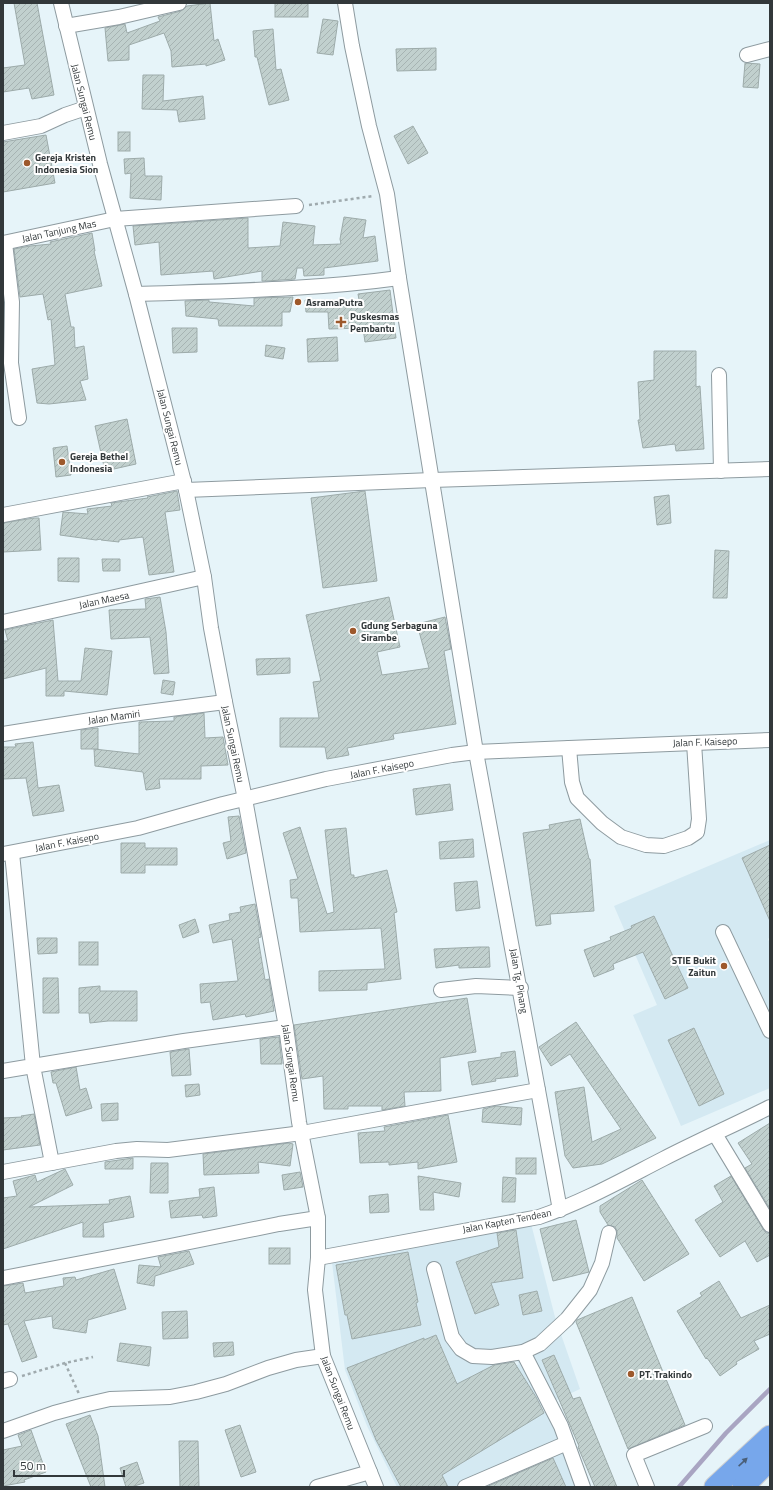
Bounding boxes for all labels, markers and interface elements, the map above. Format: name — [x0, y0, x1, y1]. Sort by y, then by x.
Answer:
street label: Jalan Sungai Remu — [67, 62, 101, 142]
place label: Gereja Kristen Indonesia Sion — [35, 150, 98, 177]
marker: Gereja Kristen Indonesia Sion — [22, 158, 32, 168]
street label: Jalan Tanjung Mas — [20, 216, 98, 246]
place label: AsramaPutra — [306, 295, 363, 310]
marker: AsramaPutra — [293, 297, 303, 307]
place label: Puskesmas Pembantu — [350, 309, 400, 336]
marker: Puskesmas Pembantu — [335, 316, 347, 328]
street label: Jalan Sungai Remu — [153, 387, 187, 467]
place label: Gereja Bethel Indonesia — [70, 449, 128, 476]
marker: Gereja Bethel Indonesia — [57, 457, 67, 467]
street label: Jalan Maesa — [78, 587, 130, 613]
place label: Gdung Serbaguna Sirambe — [361, 618, 438, 645]
marker: Gdung Serbaguna Sirambe — [348, 626, 358, 636]
street label: Jalan Sungai Remu — [218, 704, 248, 784]
street label: Jalan Mamiri — [87, 706, 141, 728]
street label: Jalan F. Kaisepo — [672, 733, 738, 751]
street label: Jalan F. Kaisepo — [349, 755, 415, 783]
street label: Jalan F. Kaisepo — [34, 828, 100, 856]
street label: Jalan Tg. Pinang — [506, 947, 532, 1015]
place label: STIE Bukit Zaitun — [672, 953, 716, 980]
marker: STIE Bukit Zaitun — [719, 961, 729, 971]
street label: Jalan Sungai Remu — [278, 1023, 304, 1103]
street label: Jalan Kapten Tendean — [461, 1205, 553, 1237]
street label: Jalan Sungai Remu — [317, 1354, 359, 1432]
place label: PT. Trakindo — [639, 1367, 692, 1382]
marker: PT. Trakindo — [626, 1369, 636, 1379]
scale bar — [14, 1452, 124, 1478]
text: 50 m — [20, 1456, 46, 1475]
one-way arrow — [738, 1457, 748, 1466]

